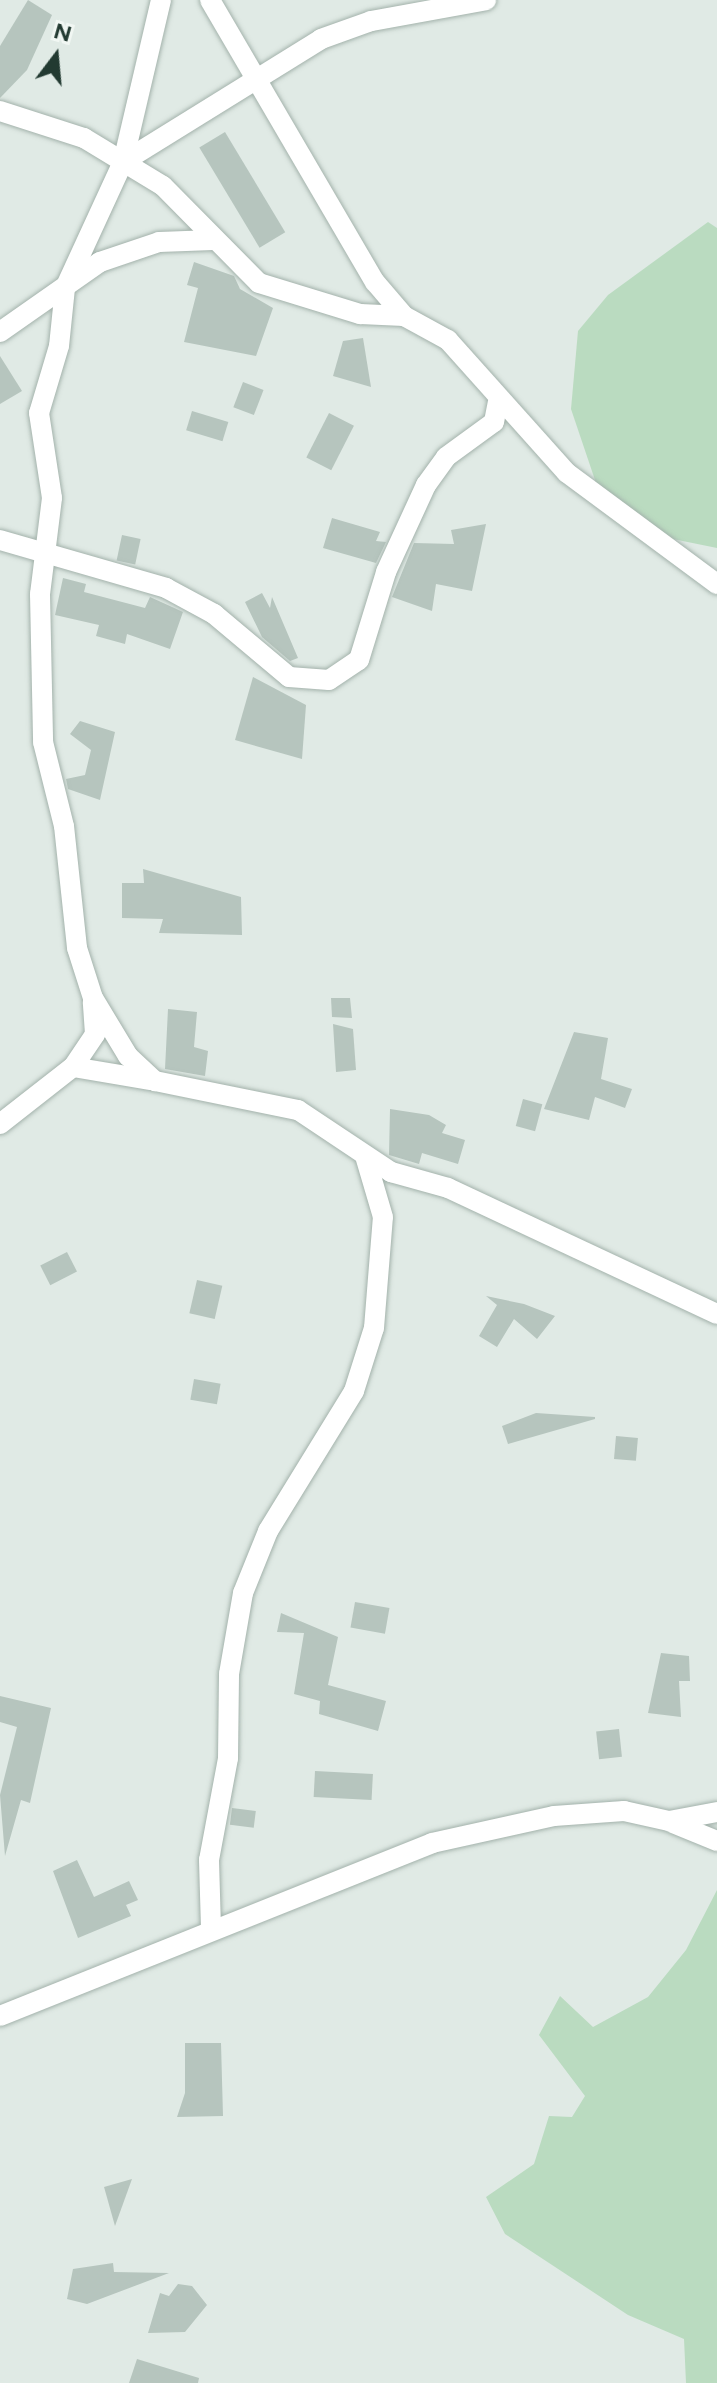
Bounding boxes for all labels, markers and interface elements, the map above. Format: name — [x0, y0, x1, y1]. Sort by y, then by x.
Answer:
north arrow — [16, 16, 96, 96]
text: N — [51, 17, 75, 48]

